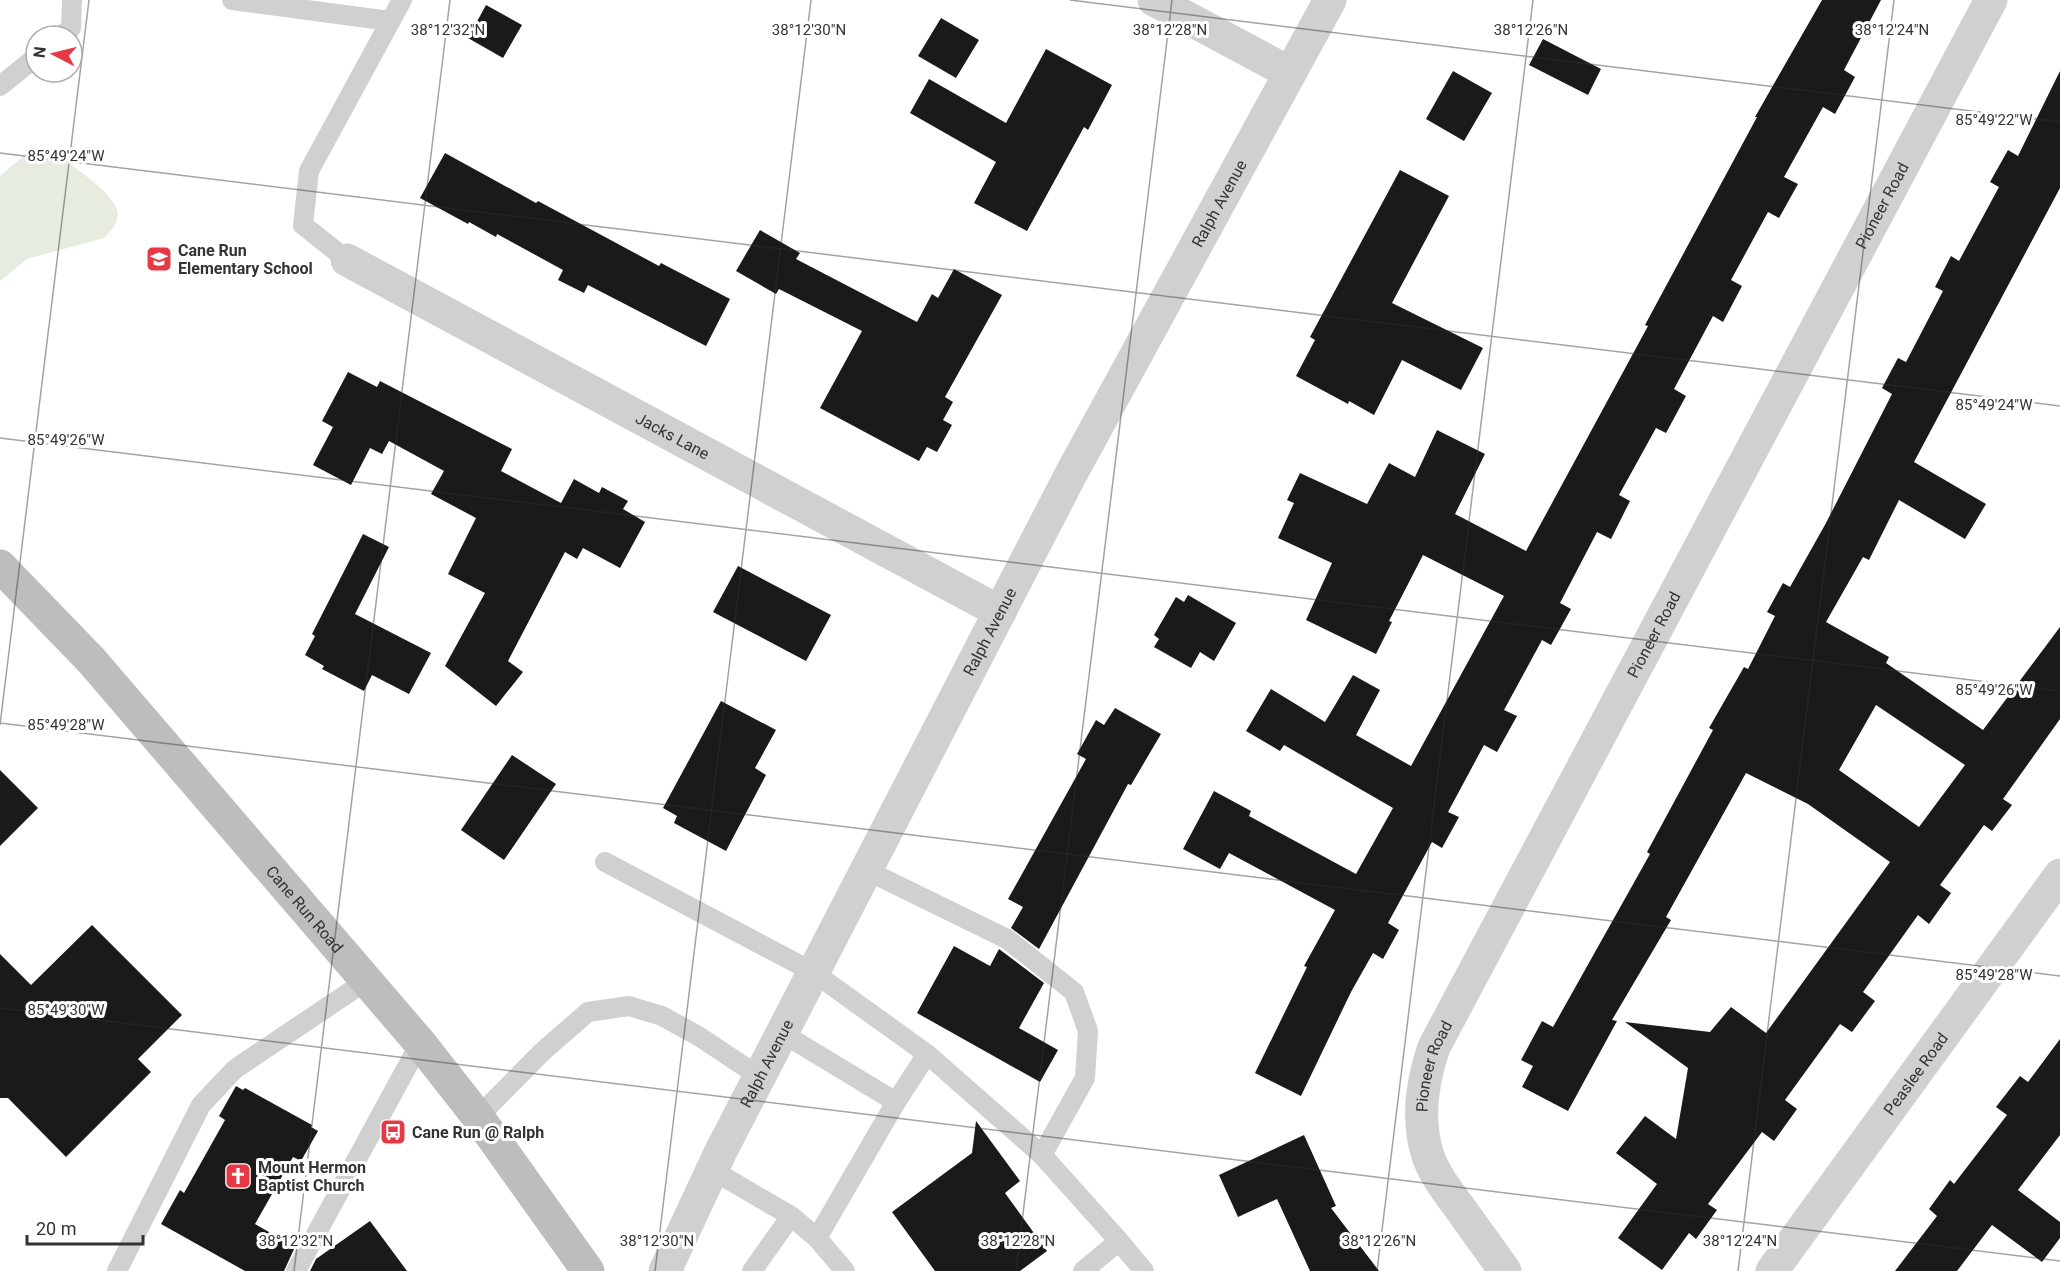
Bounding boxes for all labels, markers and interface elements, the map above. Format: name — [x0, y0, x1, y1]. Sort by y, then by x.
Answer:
text: 38°12'32"N — [411, 21, 485, 39]
text: 38°12'30"N — [772, 21, 846, 39]
text: 38°12'28"N — [1133, 21, 1207, 39]
text: 38°12'26"N — [1494, 21, 1568, 39]
text: 38°12'24"N — [1855, 21, 1929, 39]
north arrow — [24, 24, 84, 84]
text: N — [29, 45, 50, 59]
text: 85°49'22"W — [1956, 111, 2032, 129]
text: 85°49'24"W — [28, 147, 104, 165]
street label: Ralph Avenue — [1188, 157, 1251, 250]
street label: Pioneer Road — [1851, 159, 1913, 252]
place label: Cane Run Elementary School — [178, 241, 313, 278]
school or university icon: Cane Run Elementary School — [144, 244, 174, 274]
text: 85°49'24"W — [1956, 396, 2032, 414]
street label: Jacks Lane — [632, 408, 713, 464]
text: 85°49'26"W — [28, 431, 104, 449]
street label: Ralph Avenue — [959, 585, 1021, 679]
street label: Pioneer Road — [1623, 588, 1685, 681]
text: 85°49'26"W — [1956, 681, 2032, 699]
text: 85°49'28"W — [28, 716, 104, 734]
street label: Cane Run Road — [262, 862, 347, 957]
text: 85°49'28"W — [1956, 966, 2032, 984]
text: 85°49'30"W — [28, 1001, 104, 1019]
street label: Ralph Avenue — [736, 1016, 797, 1111]
street label: Pioneer Road — [1412, 1017, 1456, 1112]
street label: Peaslee Road — [1880, 1029, 1952, 1119]
bus stop icon: Cane Run @ Ralph — [378, 1117, 408, 1147]
place label: Cane Run @ Ralph — [412, 1123, 544, 1142]
place label: Mount Hermon Baptist Church — [258, 1158, 366, 1195]
church icon: Mount Hermon Baptist Church — [223, 1161, 253, 1191]
scale bar — [27, 1208, 142, 1246]
text: 20 m — [36, 1218, 76, 1239]
text: 38°12'32"N — [259, 1232, 333, 1250]
text: 38°12'30"N — [620, 1232, 694, 1250]
text: 38°12'28"N — [981, 1232, 1055, 1250]
text: 38°12'26"N — [1342, 1232, 1416, 1250]
text: 38°12'24"N — [1703, 1232, 1777, 1250]

